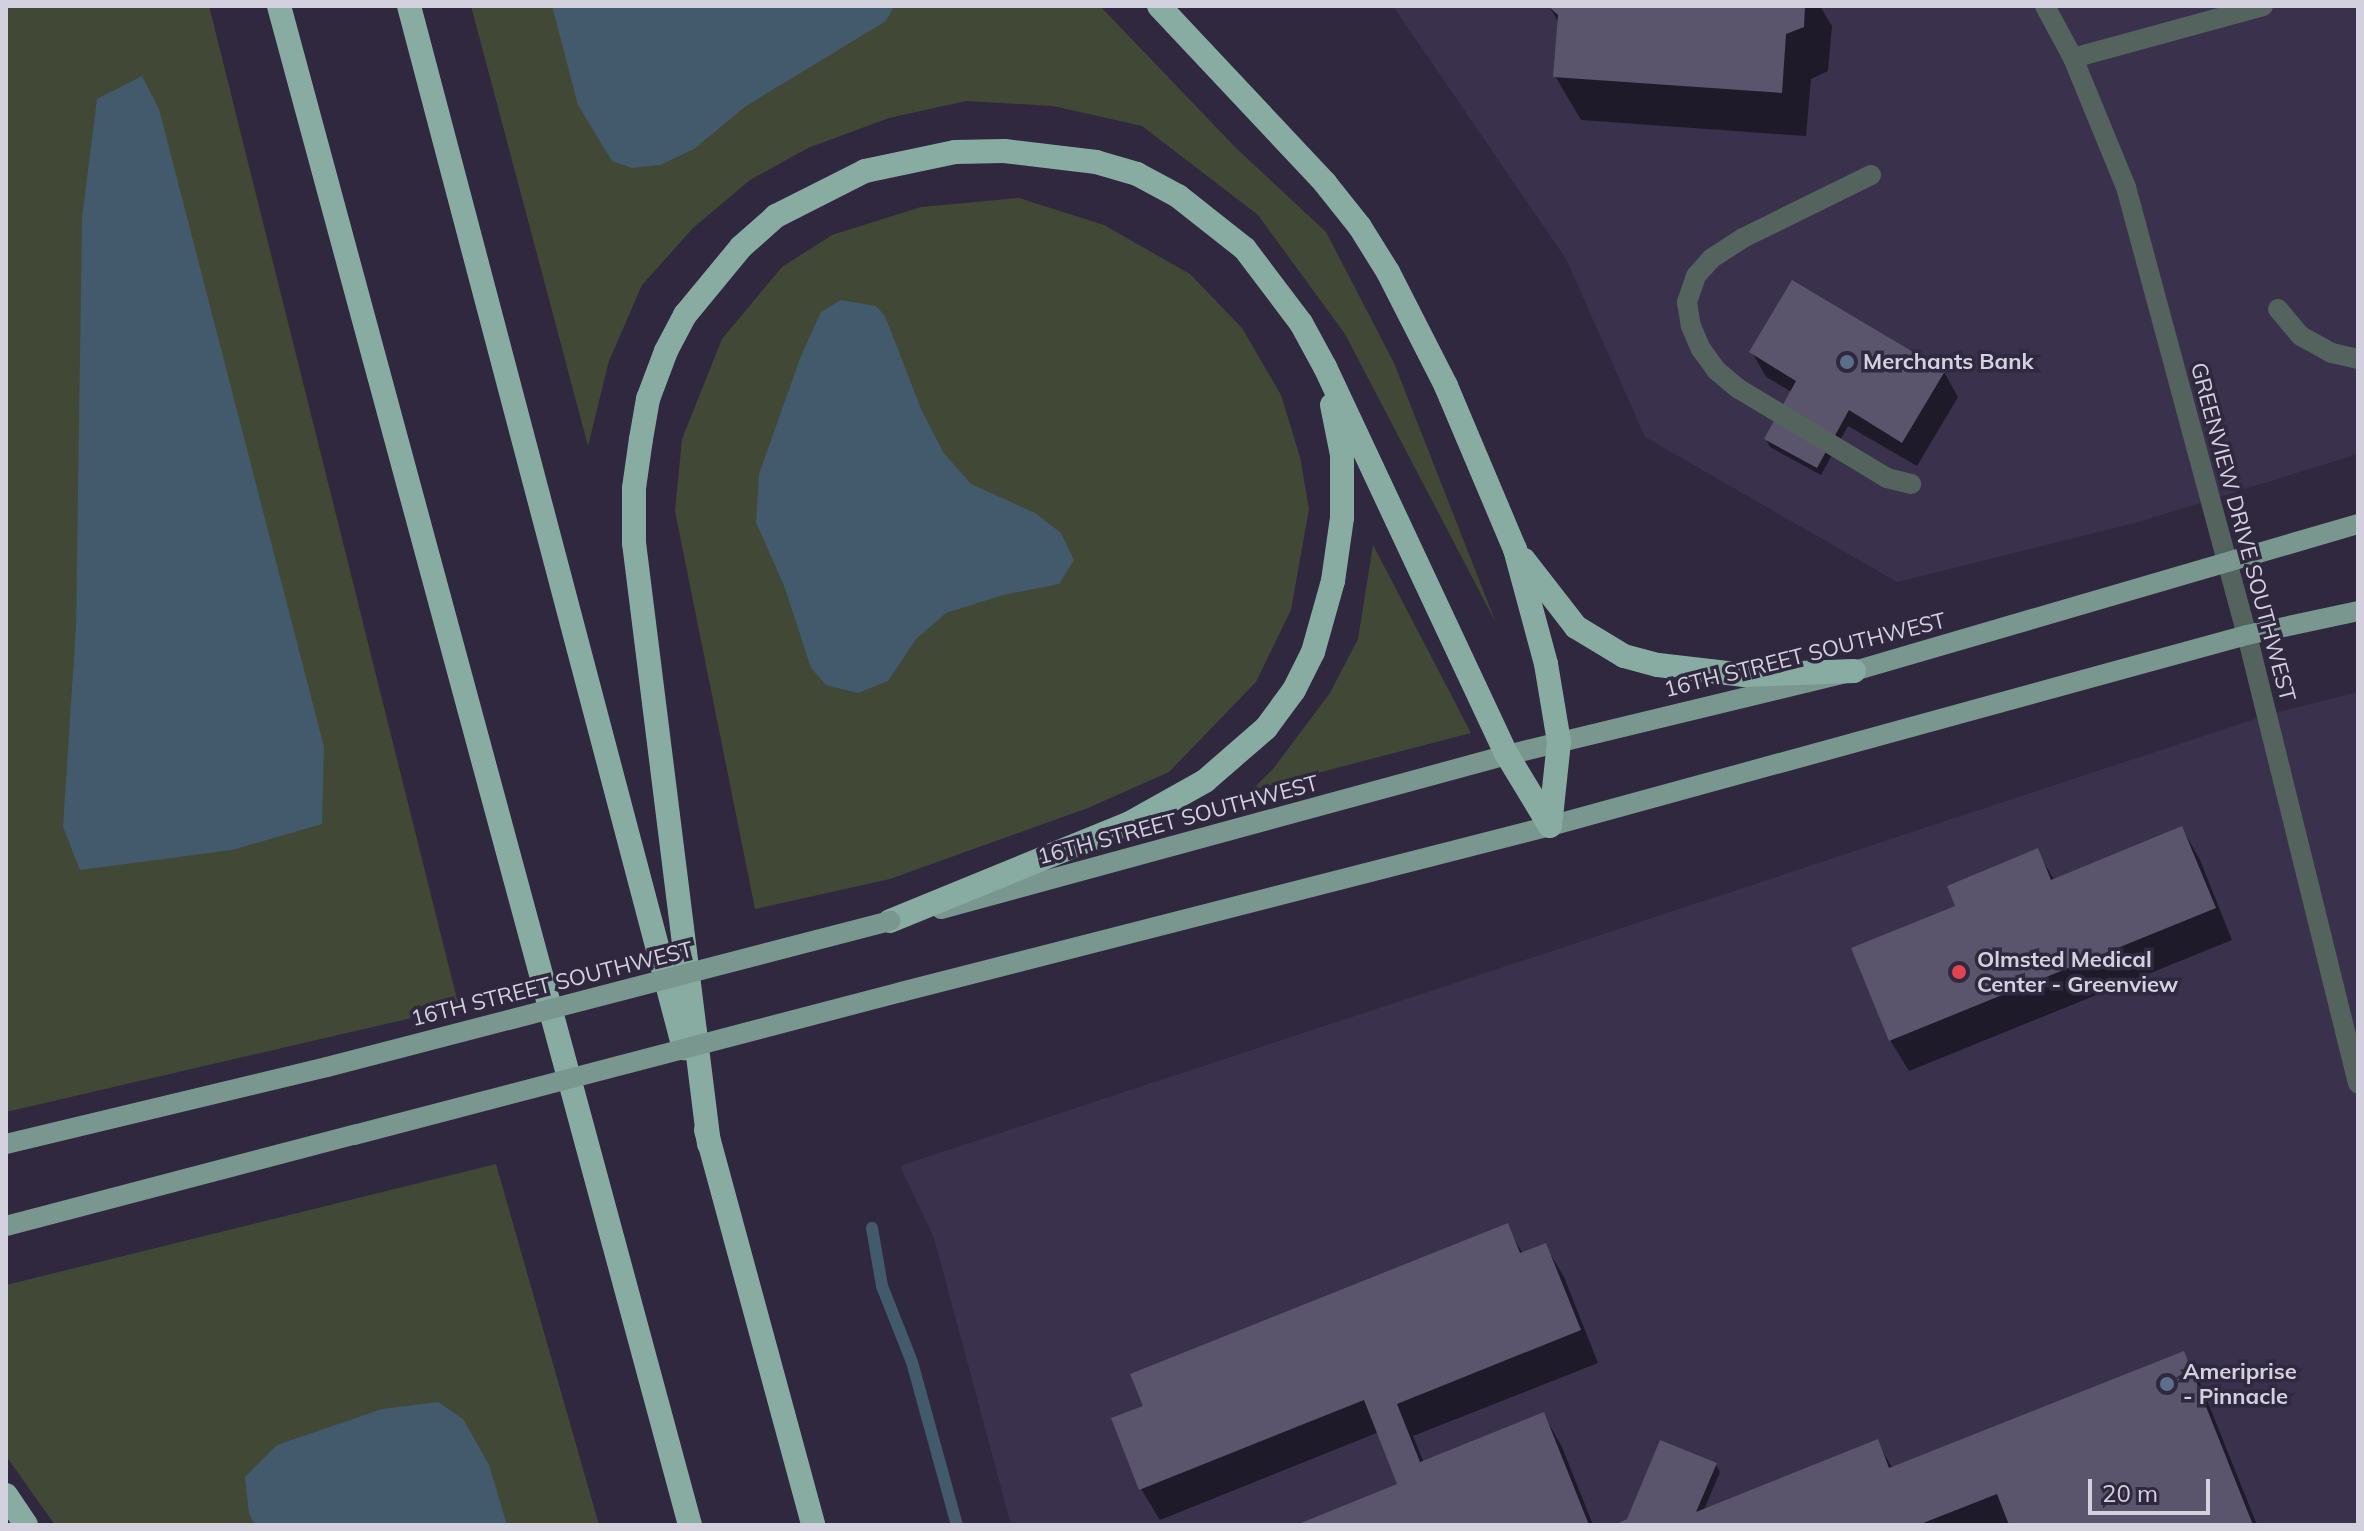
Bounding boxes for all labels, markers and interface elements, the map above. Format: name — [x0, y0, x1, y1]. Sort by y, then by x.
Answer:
place label: Merchants Bank — [1863, 349, 2034, 375]
marker: Merchants Bank — [1838, 353, 1856, 371]
street label: GREENVIEW DRIVE SOUTHWEST — [2185, 360, 2301, 704]
street label: 16TH STREET SOUTHWEST — [1661, 607, 1949, 703]
street label: 16TH STREET SOUTHWEST — [1035, 770, 1321, 870]
street label: 16TH STREET SOUTHWEST — [408, 936, 696, 1032]
place label: Olmsted Medical Center - Greenview — [1977, 946, 2178, 998]
marker: Olmsted Medical Center - Greenview — [1948, 961, 1970, 983]
place label: Ameriprise - Pinnacle — [2183, 1358, 2297, 1410]
marker: Ameriprise - Pinnacle — [2158, 1375, 2176, 1393]
scale bar — [2092, 1463, 2214, 1513]
text: 20 m — [2102, 1478, 2158, 1508]

